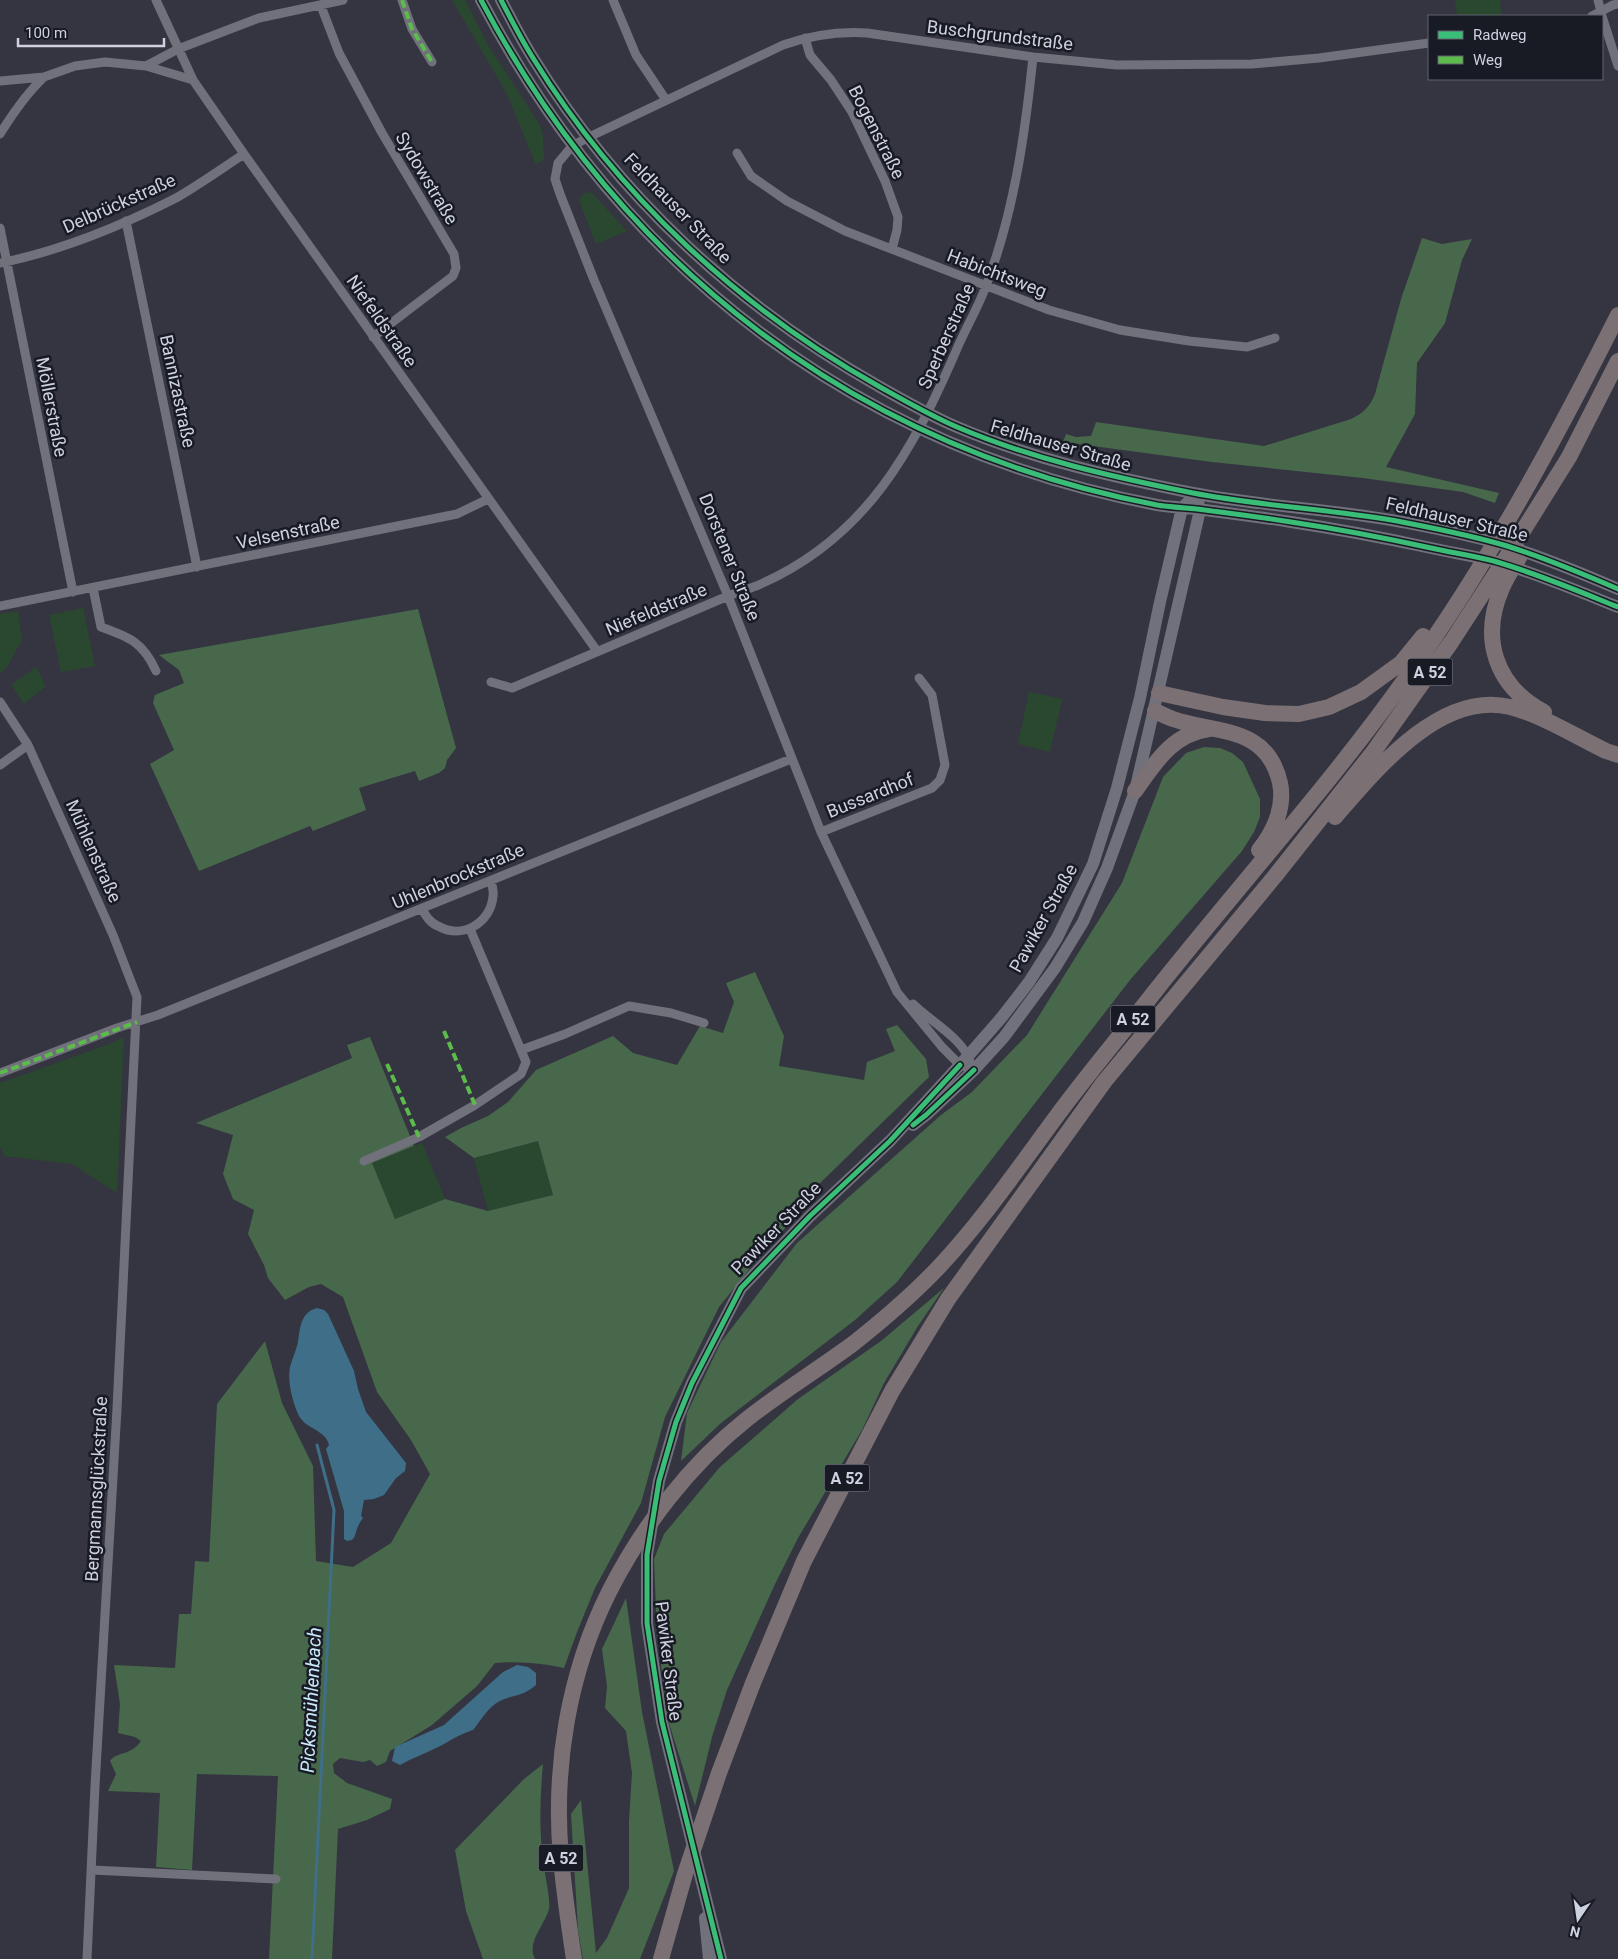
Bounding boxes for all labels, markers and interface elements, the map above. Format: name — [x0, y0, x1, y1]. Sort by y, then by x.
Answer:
scale bar — [18, 15, 164, 47]
legend — [1428, 15, 1603, 80]
street label: Buschgrundstraße — [926, 16, 1074, 54]
text: 100 m — [25, 24, 67, 42]
text: Radweg — [1473, 26, 1527, 44]
text: Weg — [1473, 51, 1502, 69]
street label: Bogenstraße — [844, 82, 910, 182]
street label: Sydowstraße — [391, 128, 463, 228]
street label: Feldhauser Straße — [620, 148, 736, 268]
street label: Delbrückstraße — [59, 169, 179, 237]
street label: Habichtsweg — [944, 244, 1050, 302]
street label: Niefeldstraße — [342, 271, 422, 371]
street label: Sperberstraße — [913, 280, 979, 392]
street label: Bannizastraße — [156, 333, 200, 449]
street label: Möllerstraße — [32, 355, 72, 459]
street label: Feldhauser Straße — [988, 415, 1134, 475]
street label: Dorstener Straße — [695, 490, 765, 624]
street label: Feldhauser Straße — [1384, 492, 1530, 546]
street label: Velsenstraße — [235, 511, 341, 553]
street label: Niefeldstraße — [602, 578, 710, 640]
road number: A 52 — [1408, 659, 1452, 686]
street label: Bussardhof — [823, 768, 917, 822]
street label: Mühlenstraße — [62, 796, 126, 906]
street label: Uhlenbrockstraße — [389, 839, 527, 913]
street label: Pawiker Straße — [1005, 860, 1081, 976]
road number: A 52 — [1110, 1006, 1156, 1032]
street label: Pawiker Straße — [727, 1177, 825, 1279]
street label: Bergmannsglückstraße — [81, 1396, 111, 1582]
road number: A 52 — [824, 1465, 870, 1492]
street label: Pawiker Straße — [651, 1600, 687, 1722]
water label: Picksmühlenbach — [296, 1627, 326, 1773]
road number: A 52 — [538, 1845, 584, 1872]
north arrow — [1553, 1894, 1603, 1944]
text: N — [1568, 1923, 1582, 1941]

